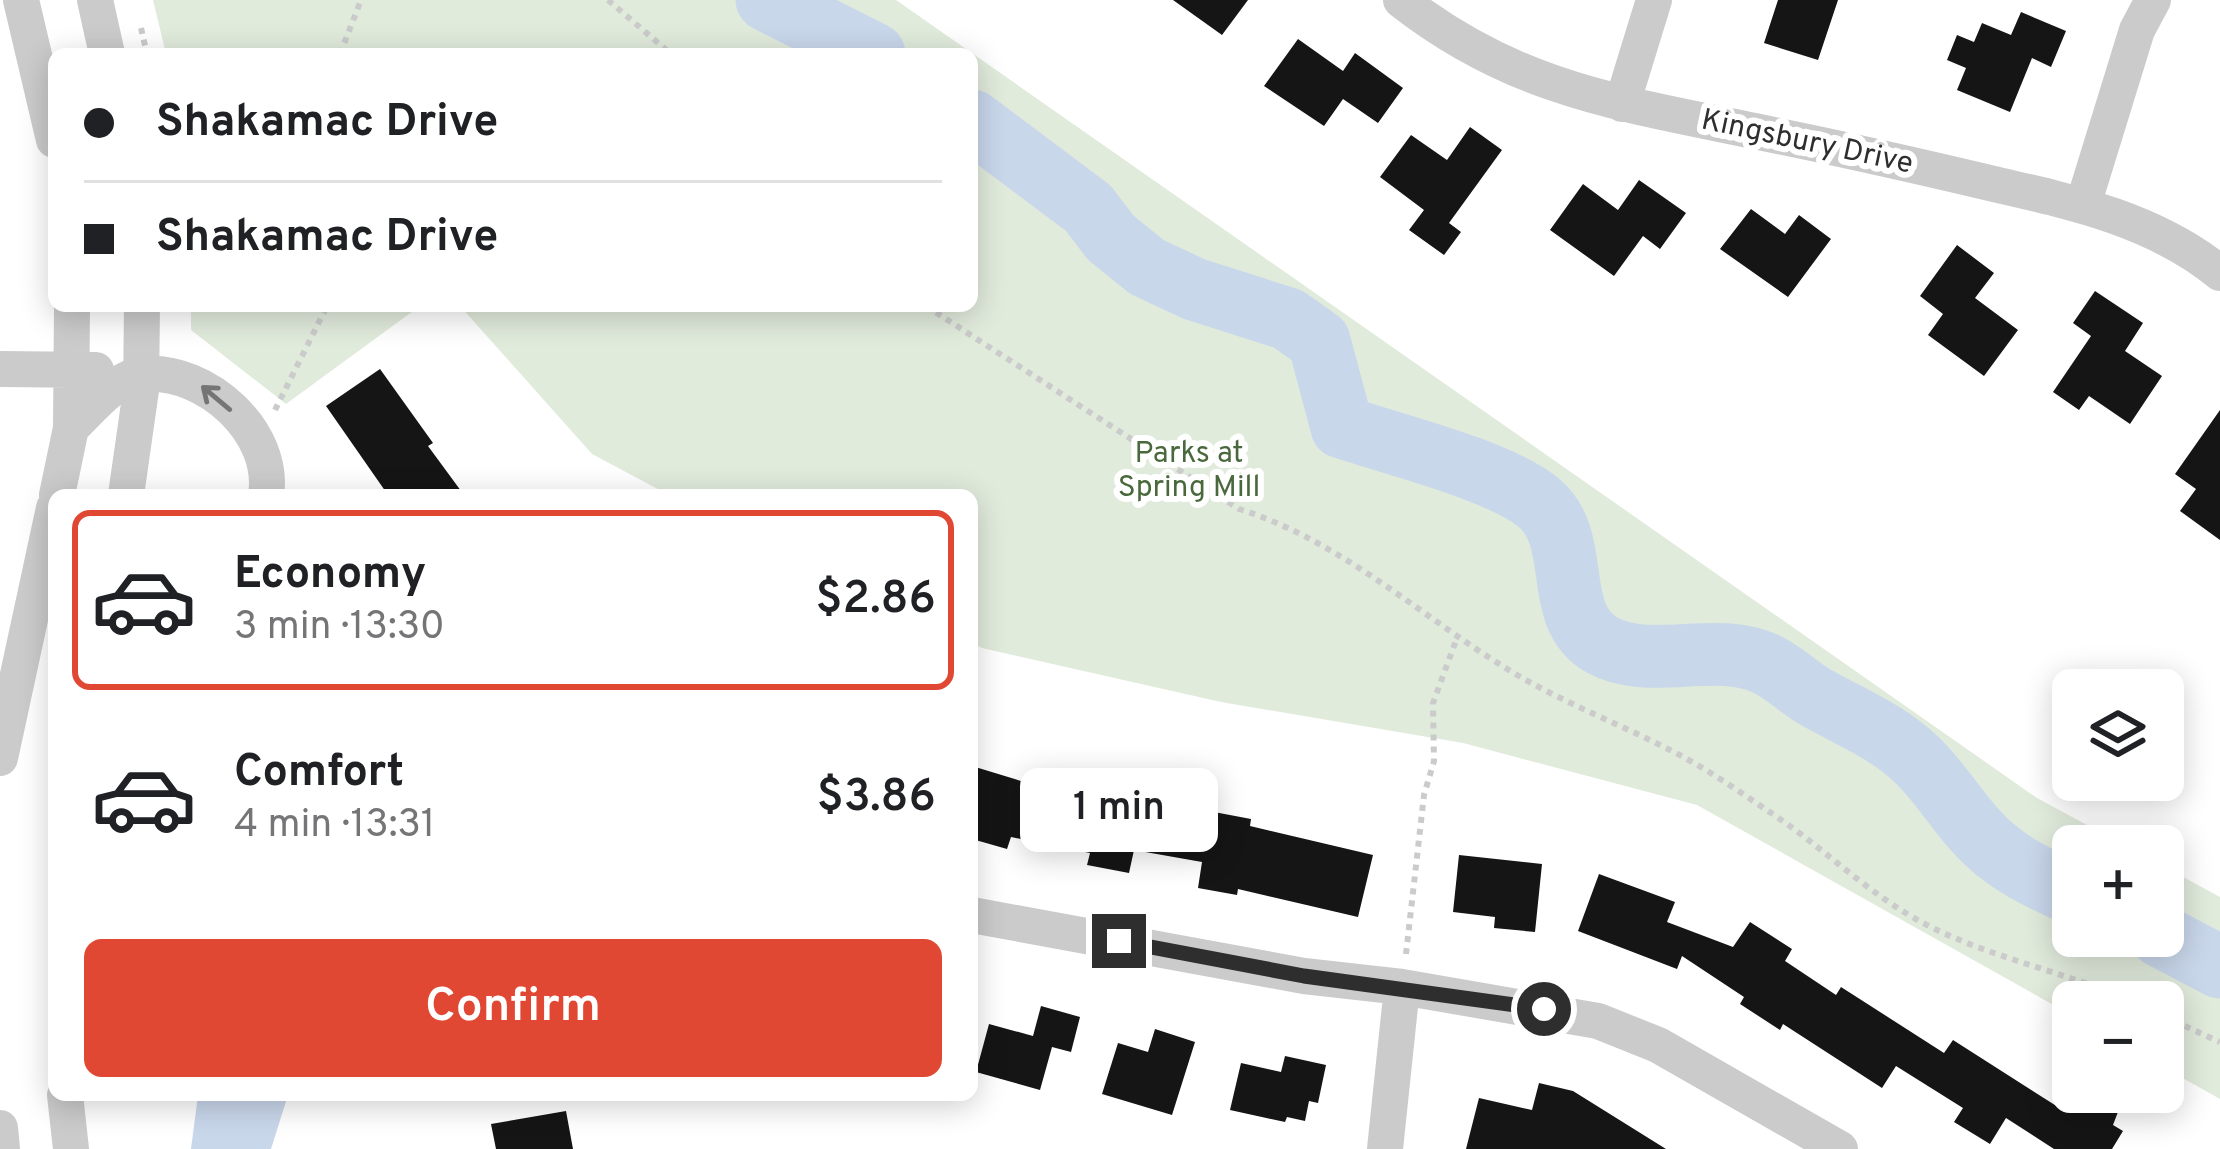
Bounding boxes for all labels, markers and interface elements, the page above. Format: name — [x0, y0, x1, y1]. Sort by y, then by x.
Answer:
text: Shakamac Drive — [156, 95, 498, 152]
street label: Kingsbury Drive — [1698, 102, 1916, 184]
text: Shakamac Drive — [156, 210, 498, 267]
one-way arrow — [201, 384, 232, 412]
park label: Parks at Spring Mill — [1118, 436, 1260, 507]
icon: car — [90, 546, 198, 654]
text: Economy — [234, 547, 426, 604]
text: $2.86 — [815, 572, 936, 629]
text: 3 min · 13:30 — [234, 604, 445, 653]
map controls — [2052, 669, 2184, 1113]
button: layers — [2052, 669, 2184, 801]
icon: car — [90, 744, 198, 852]
text: Comfort — [234, 745, 404, 802]
callout: 1 min — [1020, 767, 1218, 851]
text: $3.86 — [817, 770, 936, 827]
text: 1 min — [1073, 785, 1165, 834]
text: 4 min · 13:31 — [234, 802, 435, 851]
button: + — [2052, 825, 2184, 957]
route end — [1092, 914, 1146, 968]
button: Confirm — [84, 939, 942, 1077]
button: − — [2052, 981, 2184, 1113]
route start — [1517, 982, 1571, 1036]

